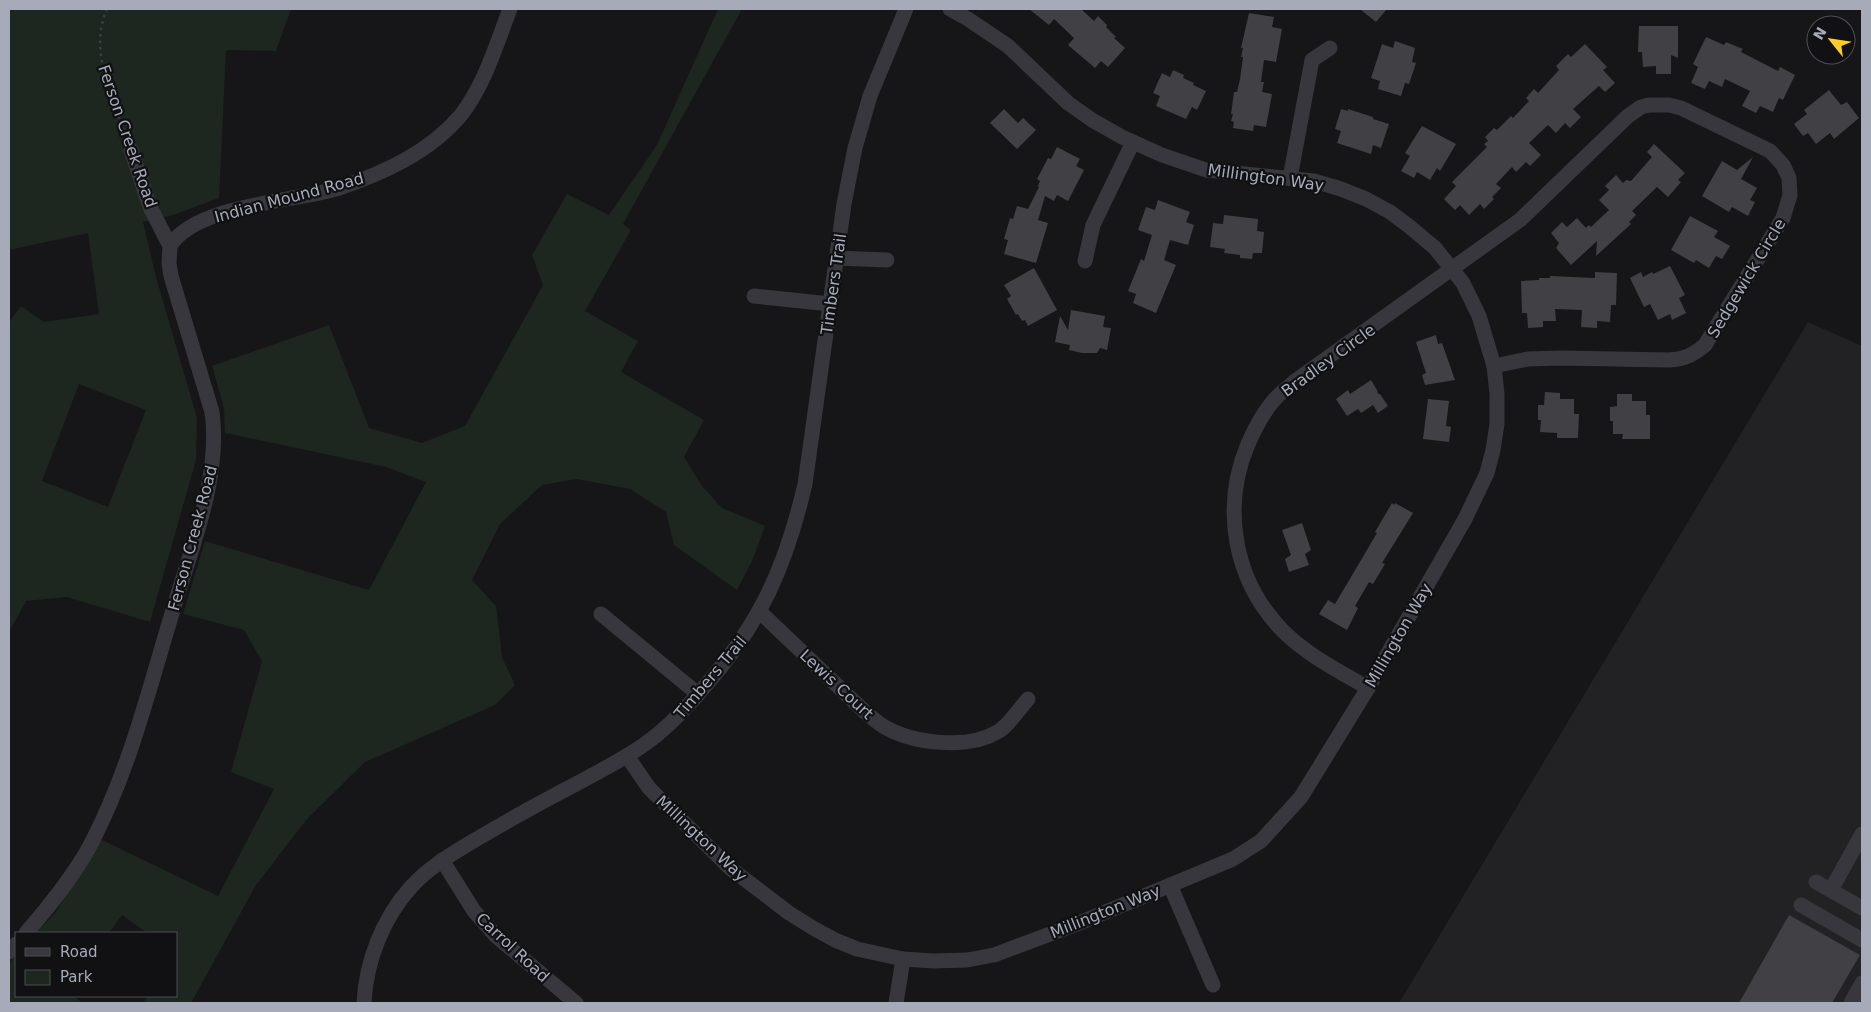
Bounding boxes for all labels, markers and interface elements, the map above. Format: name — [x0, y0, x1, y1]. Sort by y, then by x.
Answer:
north arrow — [1806, 15, 1856, 65]
text: N — [1810, 24, 1830, 43]
street label: Ferson Creek Road — [94, 62, 161, 210]
street label: Millington Way — [1207, 160, 1325, 195]
street label: Indian Mound Road — [212, 168, 366, 227]
street label: Sedgewick Circle — [1703, 215, 1790, 341]
street label: Timbers Trail — [817, 232, 850, 337]
street label: Bradley Circle — [1278, 320, 1379, 401]
street label: Ferson Creek Road — [164, 463, 221, 613]
street label: Millington Way — [1361, 580, 1436, 691]
street label: Timbers Trail — [670, 632, 750, 723]
street label: Lewis Court — [796, 646, 877, 723]
street label: Millington Way — [652, 791, 751, 885]
street label: Millington Way — [1047, 881, 1163, 942]
street label: Carrol Road — [472, 909, 553, 986]
legend — [15, 932, 178, 997]
text: Road — [60, 943, 98, 961]
text: Park — [60, 968, 93, 986]

